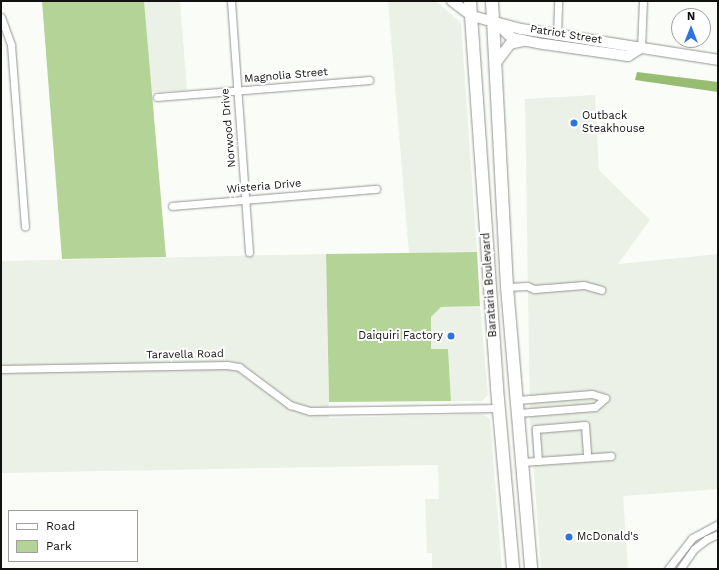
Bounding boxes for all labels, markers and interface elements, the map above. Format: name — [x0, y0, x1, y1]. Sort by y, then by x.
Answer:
north arrow — [671, 8, 711, 48]
text: N — [687, 10, 695, 23]
street label: Patriot Street — [529, 23, 603, 47]
street label: Magnolia Street — [243, 66, 329, 86]
street label: Norwood Drive — [219, 88, 239, 168]
place label: Outback Steakhouse — [582, 110, 645, 136]
marker: Outback Steakhouse — [569, 118, 579, 128]
street label: Wisteria Drive — [226, 177, 302, 197]
street label: Barataria Boulevard — [480, 232, 500, 338]
place label: Daiquiri Factory — [358, 329, 443, 343]
marker: Daiquiri Factory — [446, 331, 456, 341]
street label: Taravella Road — [146, 348, 224, 362]
legend — [8, 510, 138, 562]
text: Road — [46, 519, 75, 533]
place label: McDonald's — [577, 530, 639, 544]
marker: McDonald's — [564, 532, 574, 542]
text: Park — [46, 539, 72, 553]

